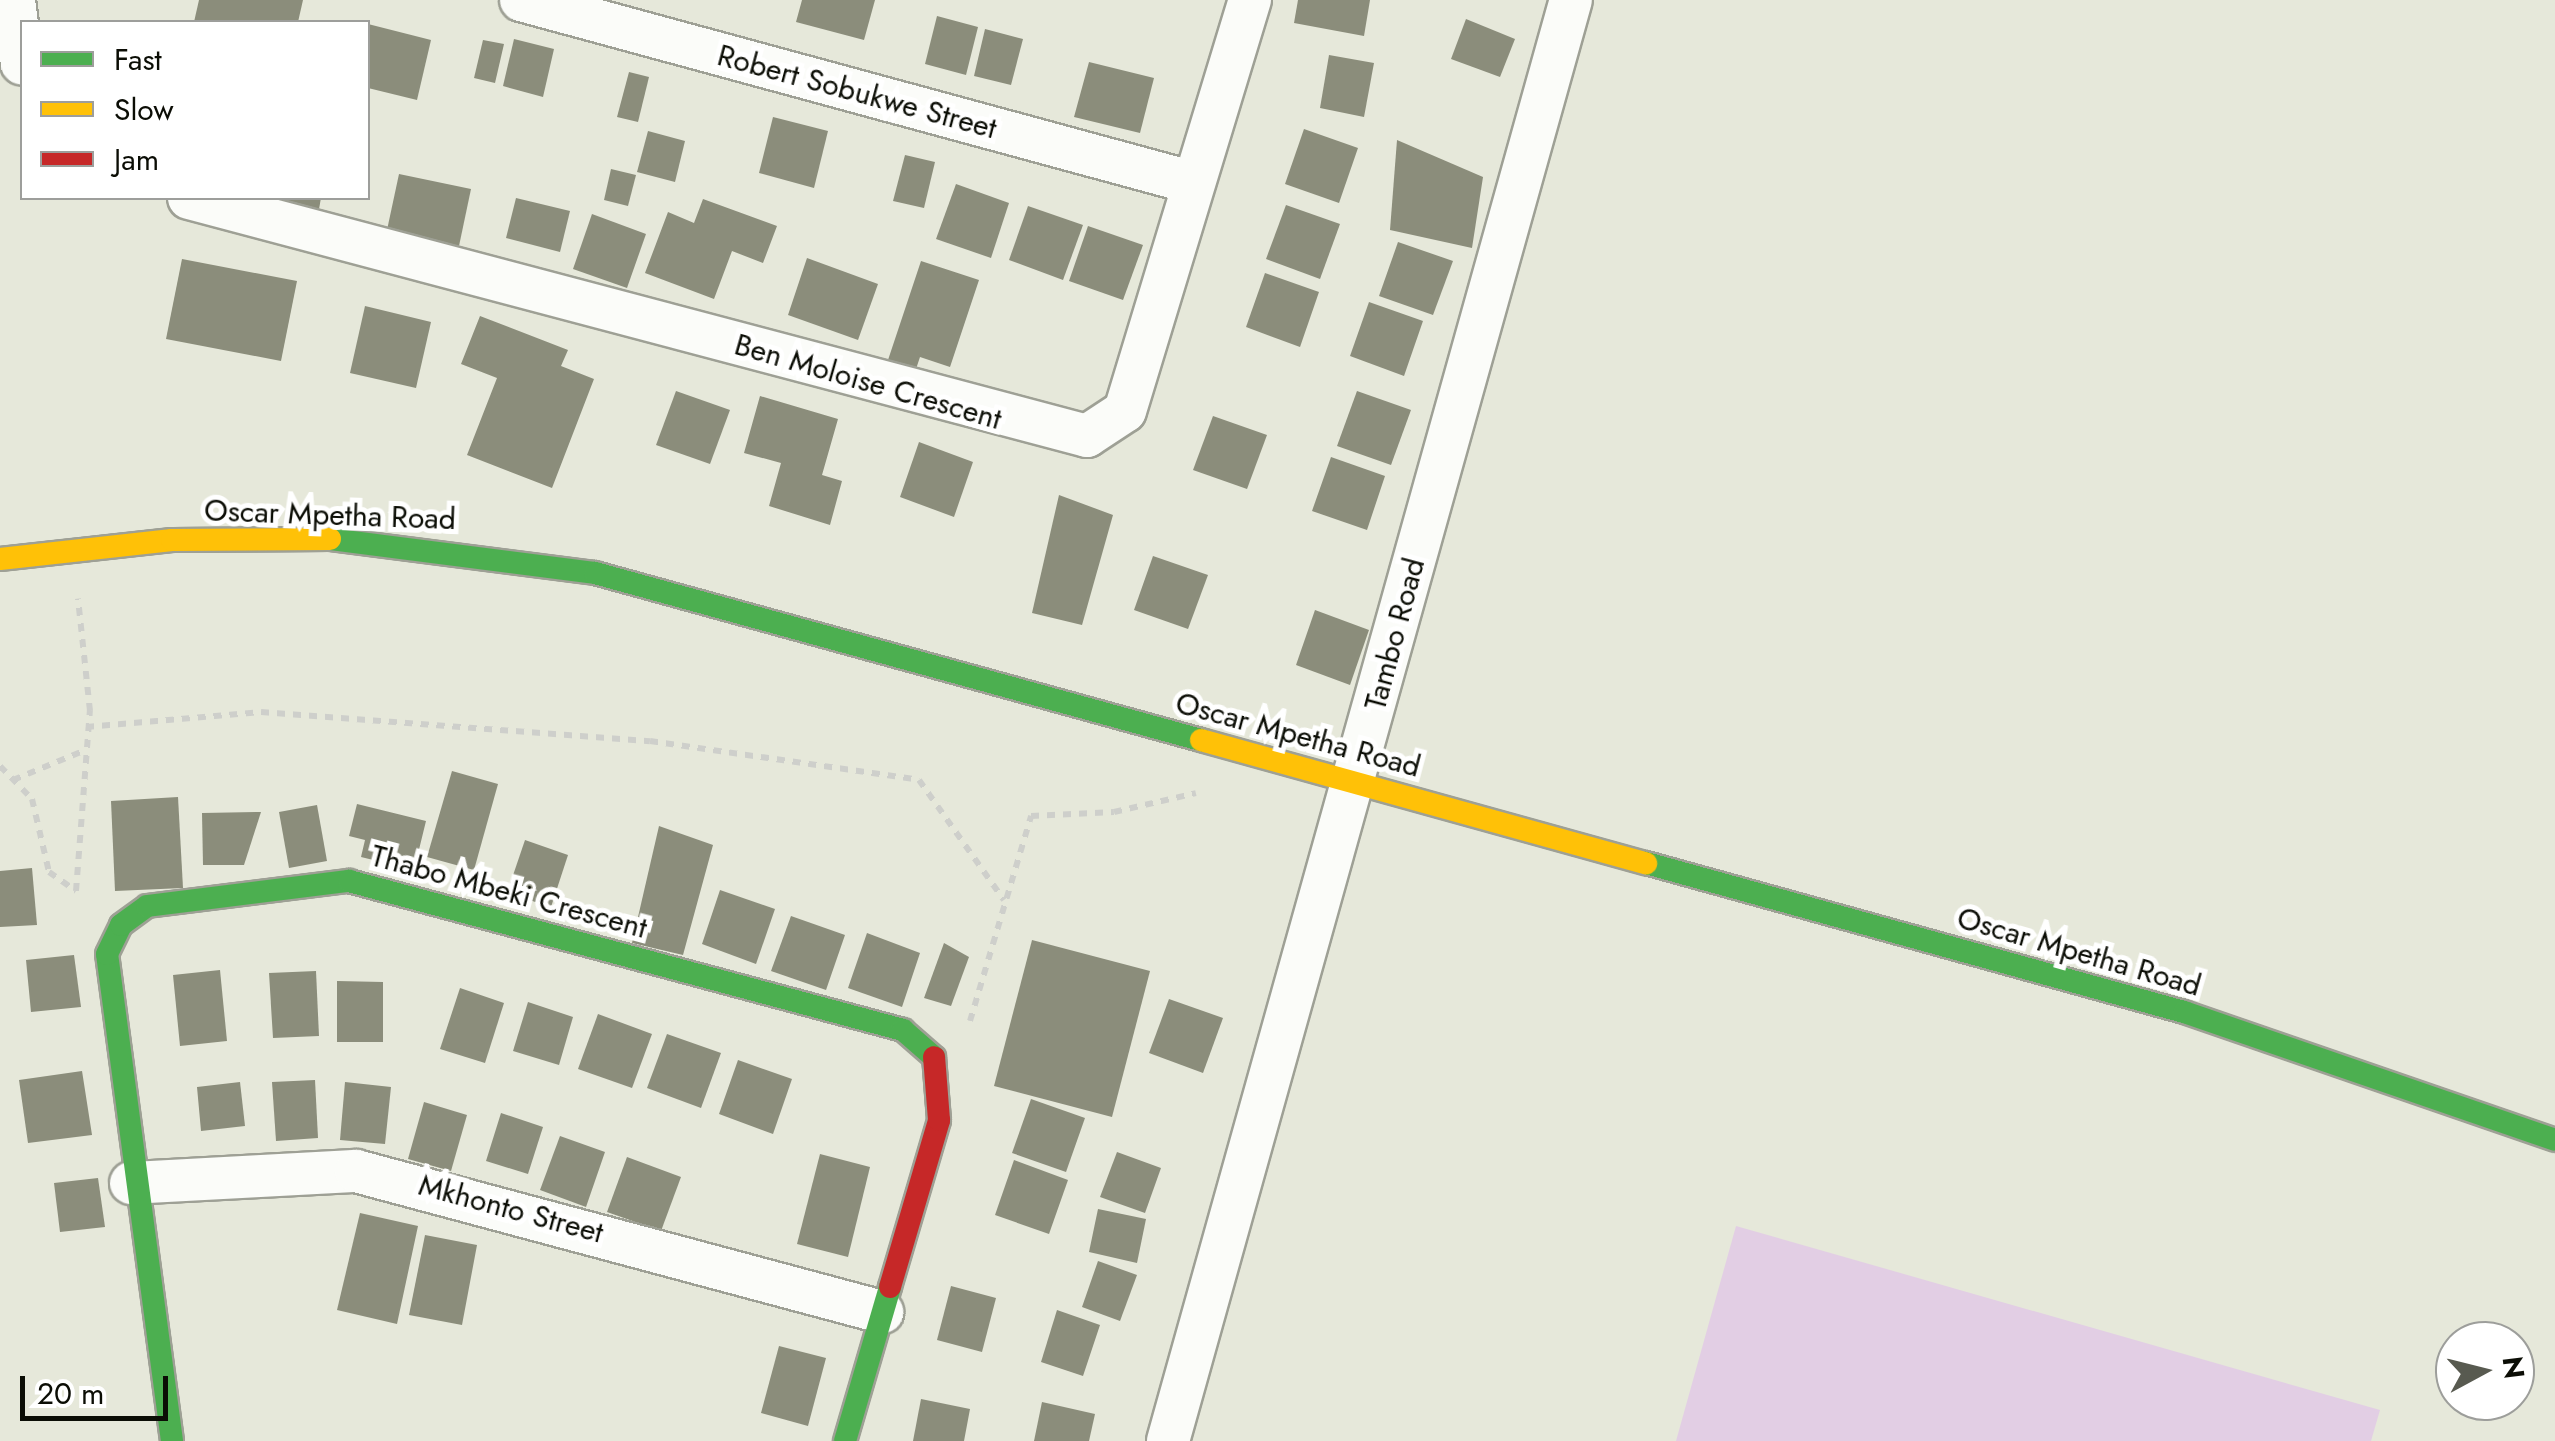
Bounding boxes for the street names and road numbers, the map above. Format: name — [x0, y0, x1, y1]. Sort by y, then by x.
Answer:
street label: Robert Sobukwe Street — [713, 37, 1001, 147]
street label: Ben Moloise Crescent — [730, 327, 1006, 437]
street label: Oscar Mpetha Road — [204, 493, 456, 537]
street label: Tambo Road — [1357, 554, 1433, 714]
street label: Oscar Mpetha Road — [1172, 685, 1424, 785]
street label: Thabo Mbeki Crescent — [367, 838, 651, 946]
street label: Oscar Mpetha Road — [1953, 900, 2205, 1004]
street label: Mkhonto Street — [415, 1167, 607, 1251]

